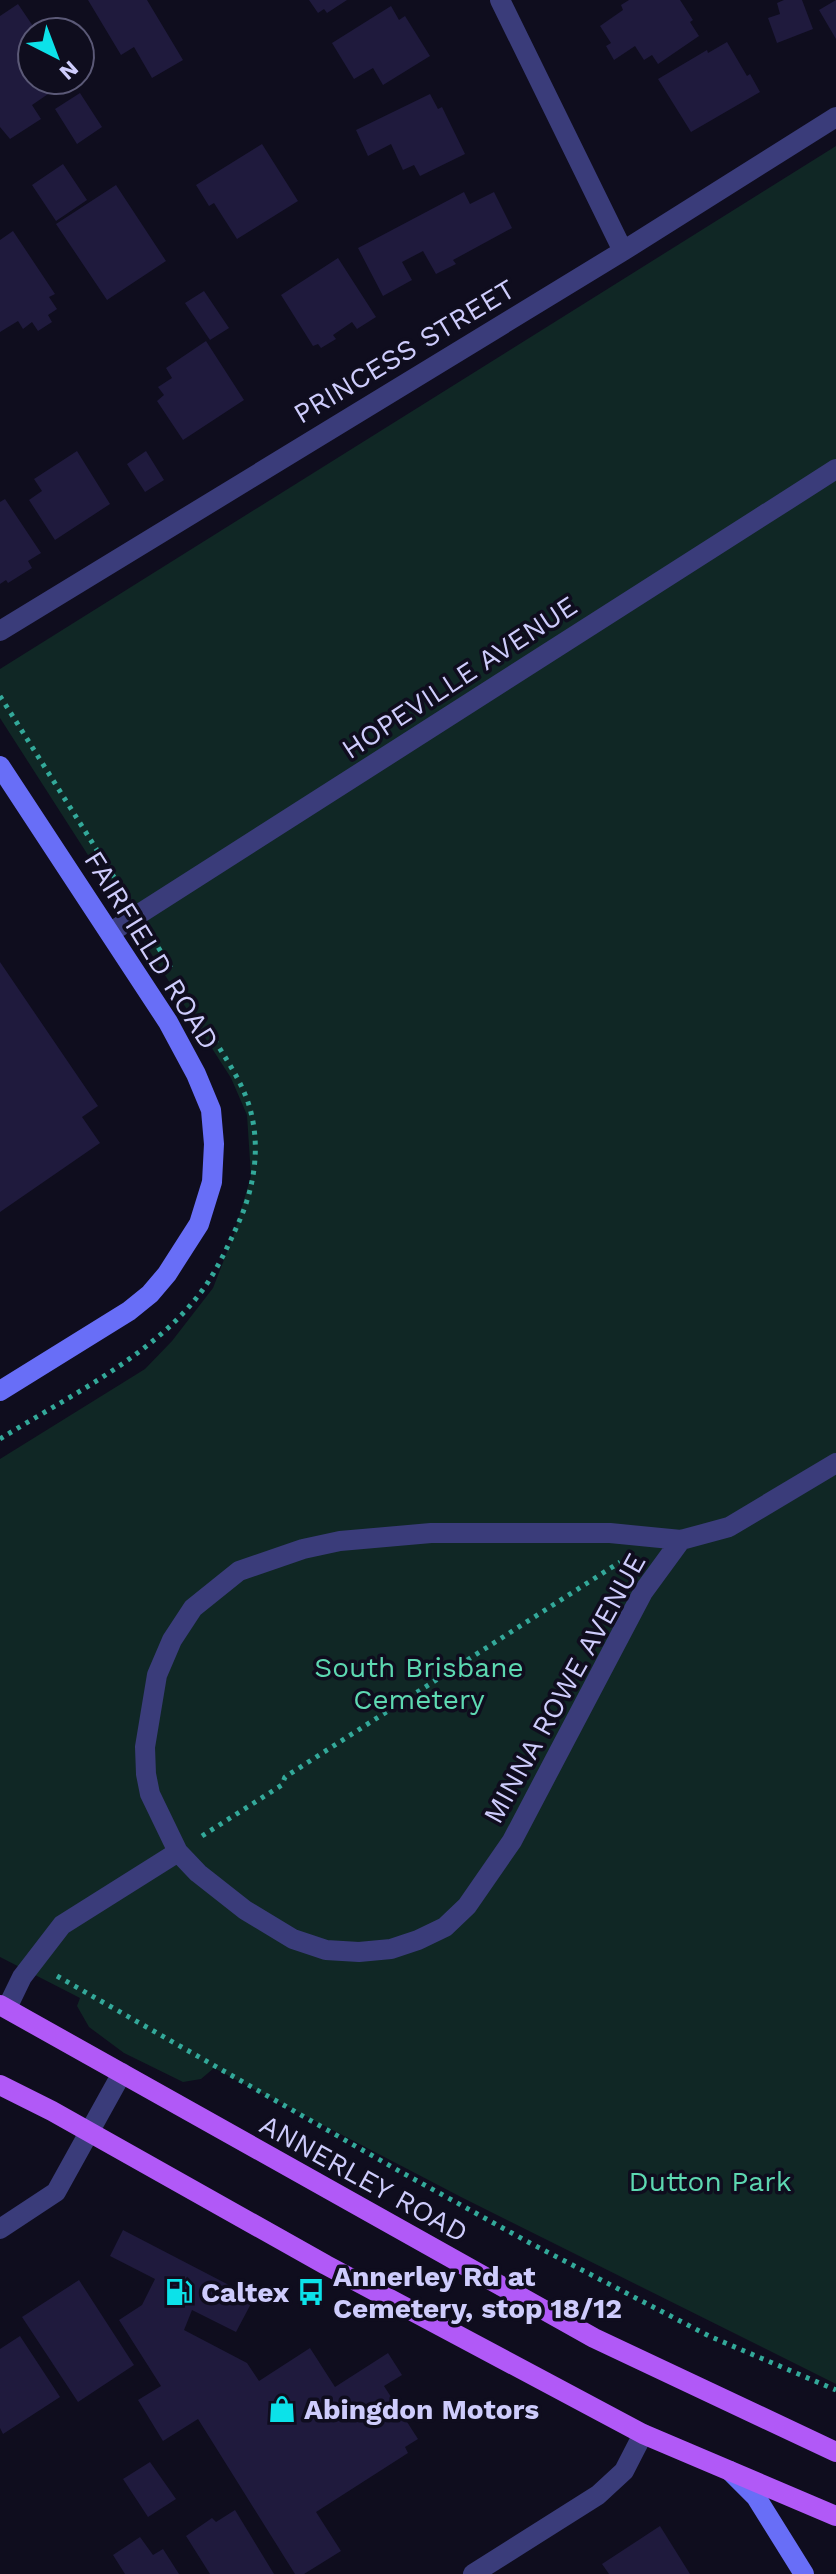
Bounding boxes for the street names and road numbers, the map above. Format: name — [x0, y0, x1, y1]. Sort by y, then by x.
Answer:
street label: PRINCESS STREET — [288, 272, 521, 431]
street label: HOPEVILLE AVENUE — [336, 589, 583, 766]
street label: FAIRFIELD ROAD — [77, 845, 226, 1056]
street label: MINNA ROWE AVENUE — [476, 1547, 652, 1829]
street label: ANNERLEY ROAD — [254, 2108, 473, 2249]

